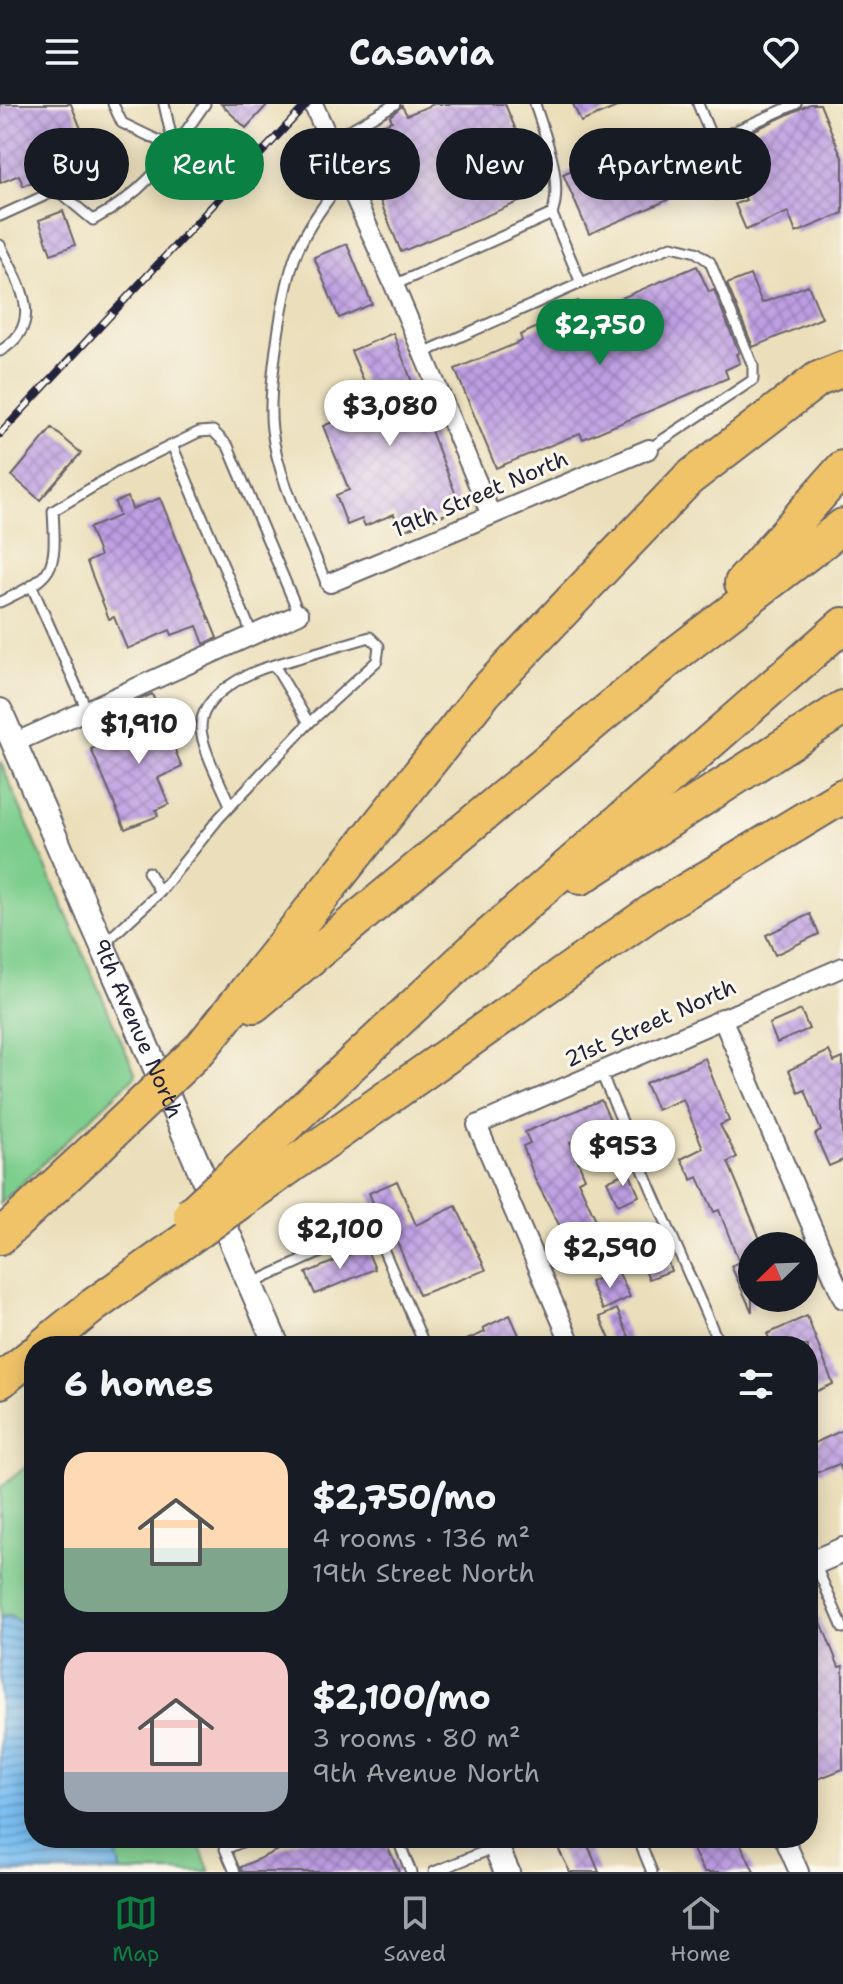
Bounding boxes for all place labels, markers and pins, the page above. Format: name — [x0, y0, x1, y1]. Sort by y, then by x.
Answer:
pin: $2,750 — [535, 299, 665, 367]
pin: $3,080 — [325, 380, 455, 448]
pin: $1,910 — [74, 698, 204, 766]
pin: $953 — [576, 1120, 670, 1188]
pin: $2,100 — [275, 1203, 405, 1271]
pin: $2,590 — [545, 1222, 675, 1290]

